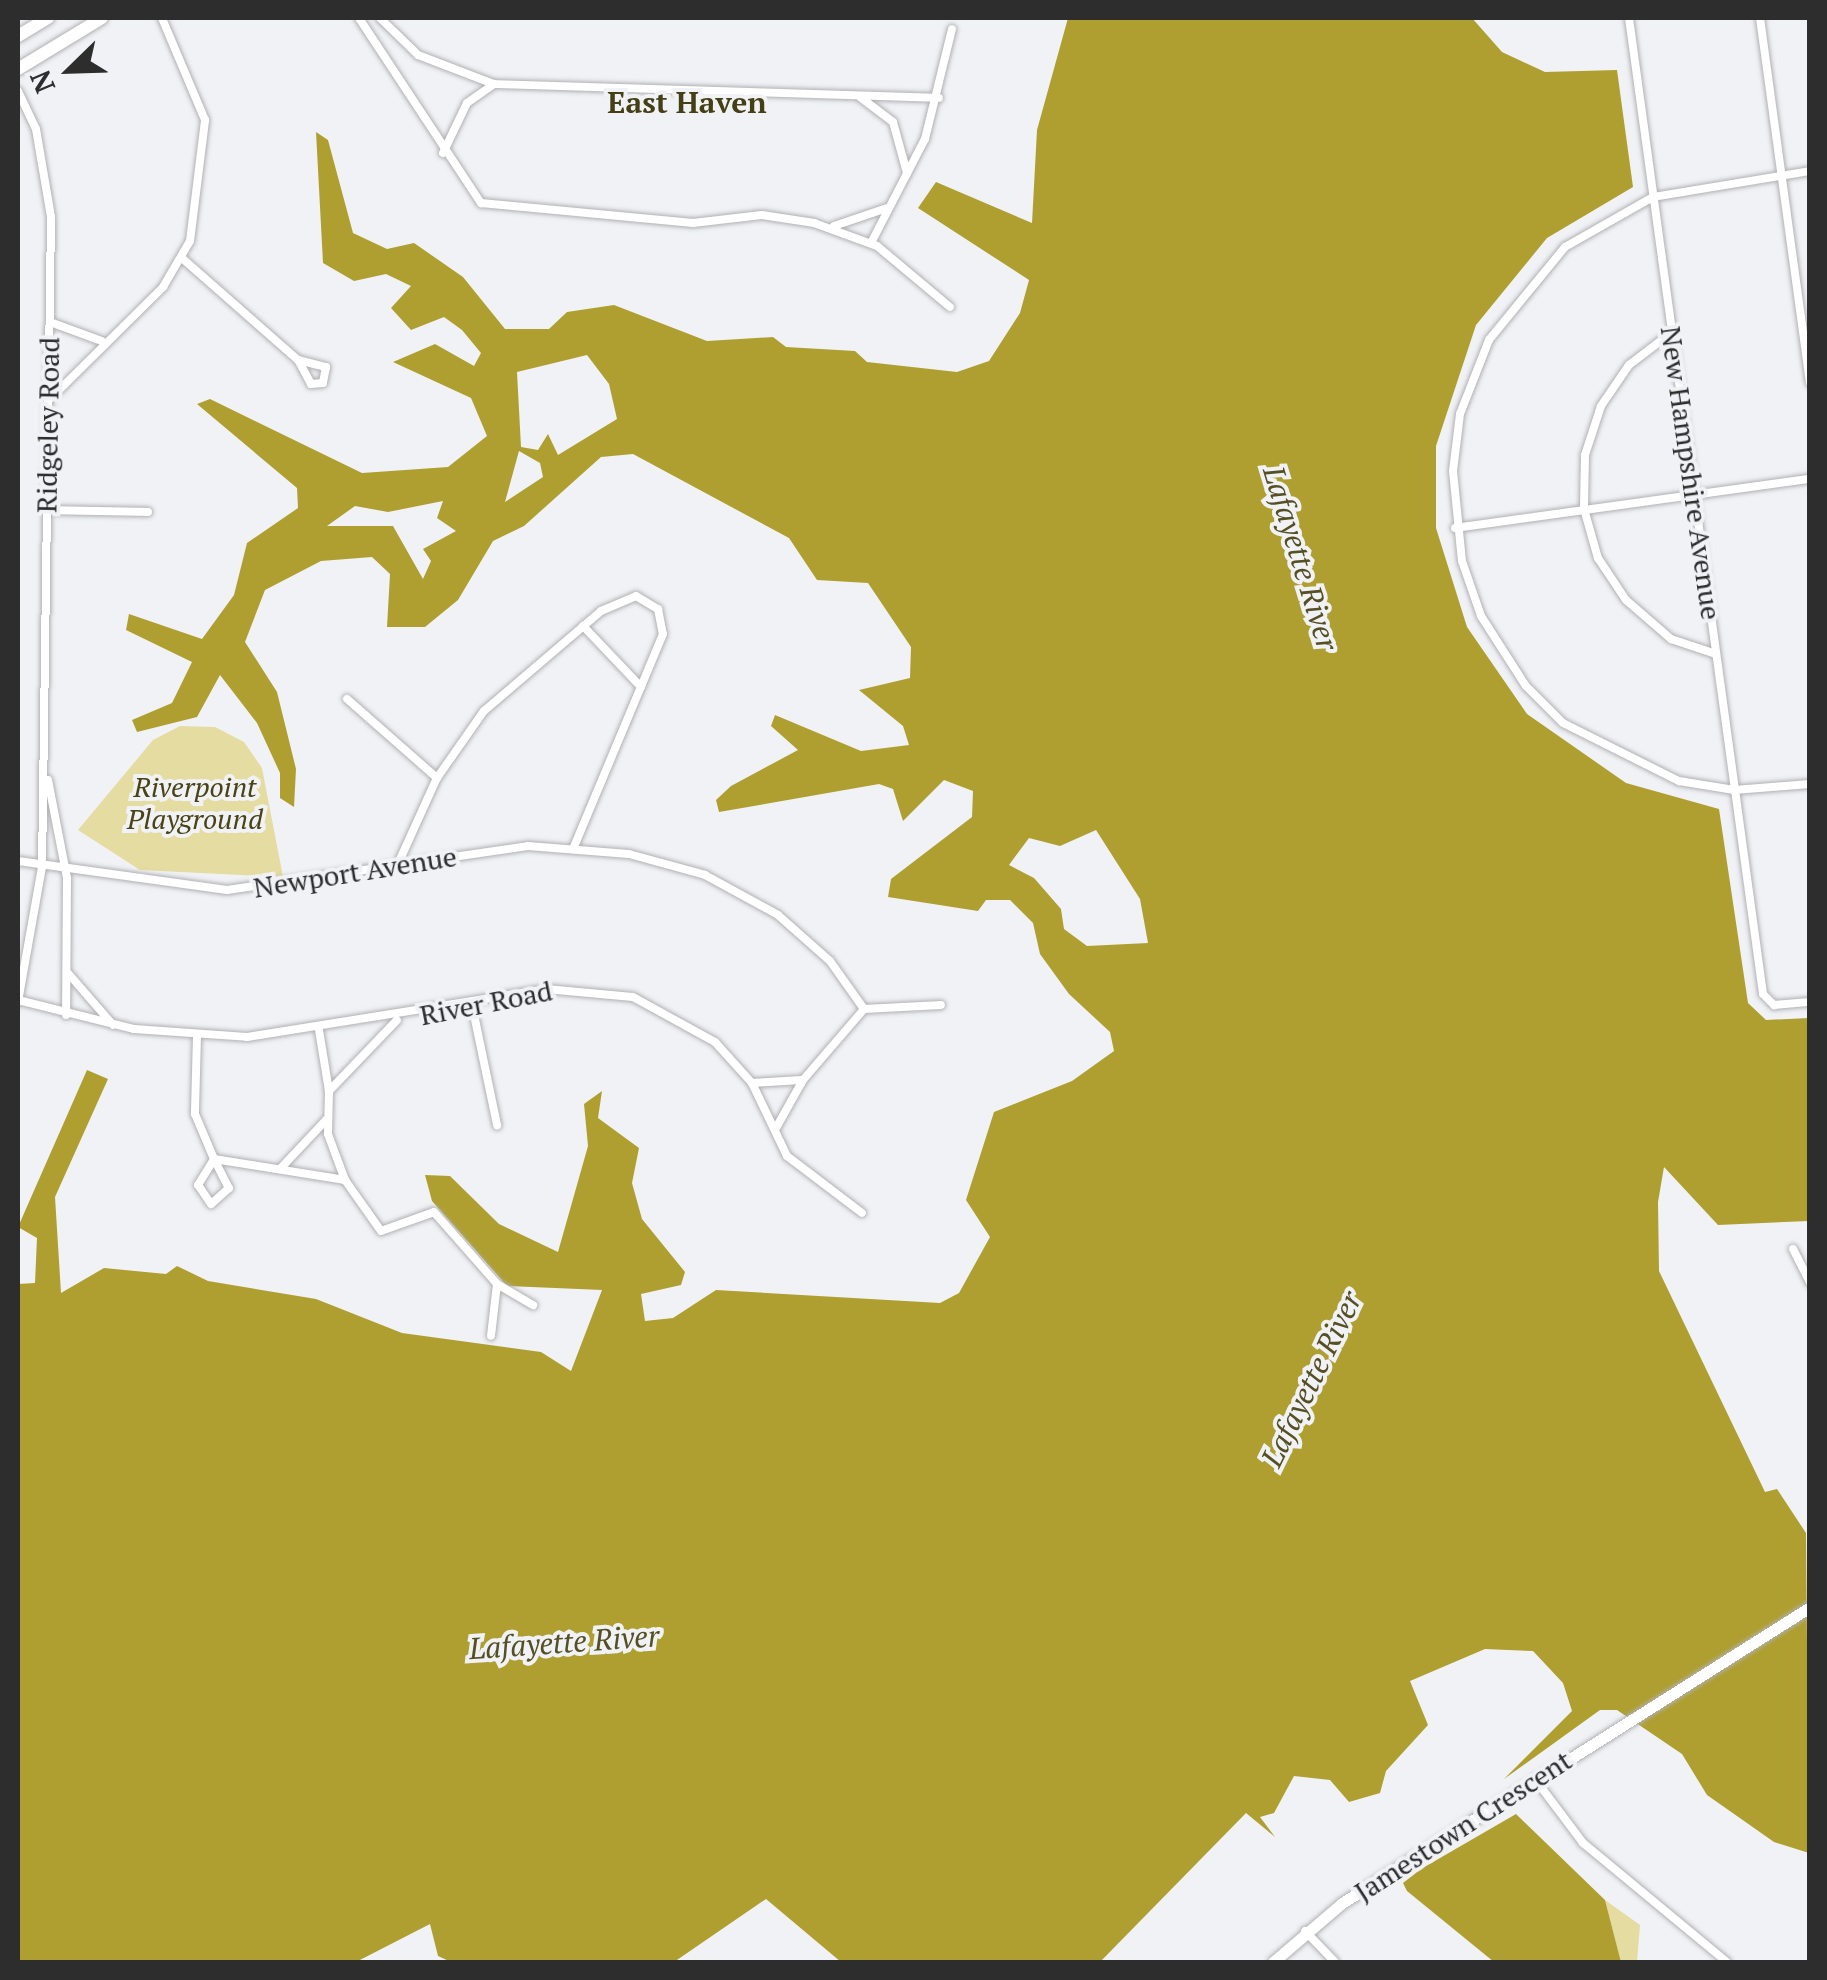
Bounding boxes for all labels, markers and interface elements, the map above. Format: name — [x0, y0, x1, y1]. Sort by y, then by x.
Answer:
north arrow — [20, 20, 120, 120]
text: N — [21, 65, 63, 99]
district label: East Haven — [607, 84, 767, 120]
street label: New Hampshire Avenue — [1654, 324, 1728, 622]
street label: Ridgeley Road — [30, 337, 66, 513]
water label: Lafayette River — [1256, 462, 1346, 654]
park label: Riverpoint Playground — [127, 770, 263, 836]
street label: Newport Avenue — [251, 839, 459, 905]
street label: River Road — [417, 974, 555, 1032]
water label: Lafayette River — [1253, 1285, 1369, 1473]
water label: Lafayette River — [468, 1617, 660, 1667]
street label: Jamestown Crescent — [1348, 1743, 1578, 1909]

